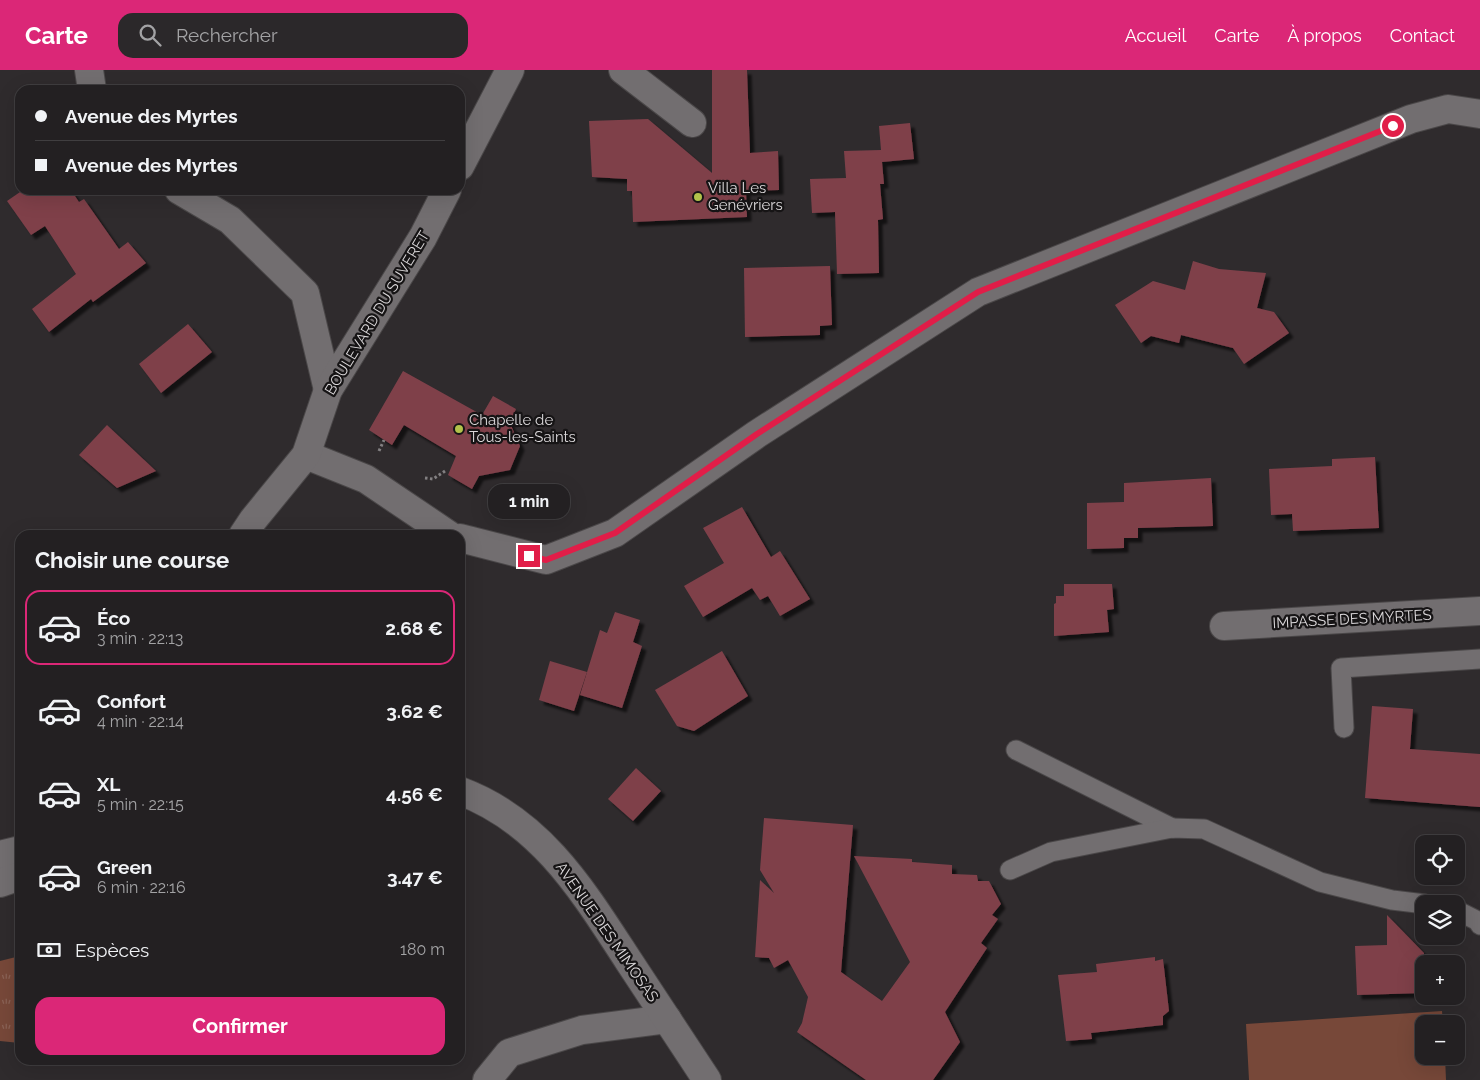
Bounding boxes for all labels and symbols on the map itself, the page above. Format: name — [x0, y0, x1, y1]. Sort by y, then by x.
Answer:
route start — [1382, 115, 1404, 137]
place label: Villa Les Genévriers — [708, 179, 783, 214]
marker: Villa Les Genévriers — [692, 191, 704, 203]
street label: BOULEVARD DU SUVERET — [321, 228, 433, 398]
place label: Chapelle de Tous-les-Saints — [469, 411, 576, 446]
marker: Chapelle de Tous-les-Saints — [453, 423, 465, 435]
callout: 1 min — [488, 484, 570, 518]
route end — [518, 545, 540, 567]
street label: IMPASSE DES MYRTES — [1272, 606, 1432, 632]
street label: AVENUE DES MIMOSAS — [552, 859, 662, 1005]

